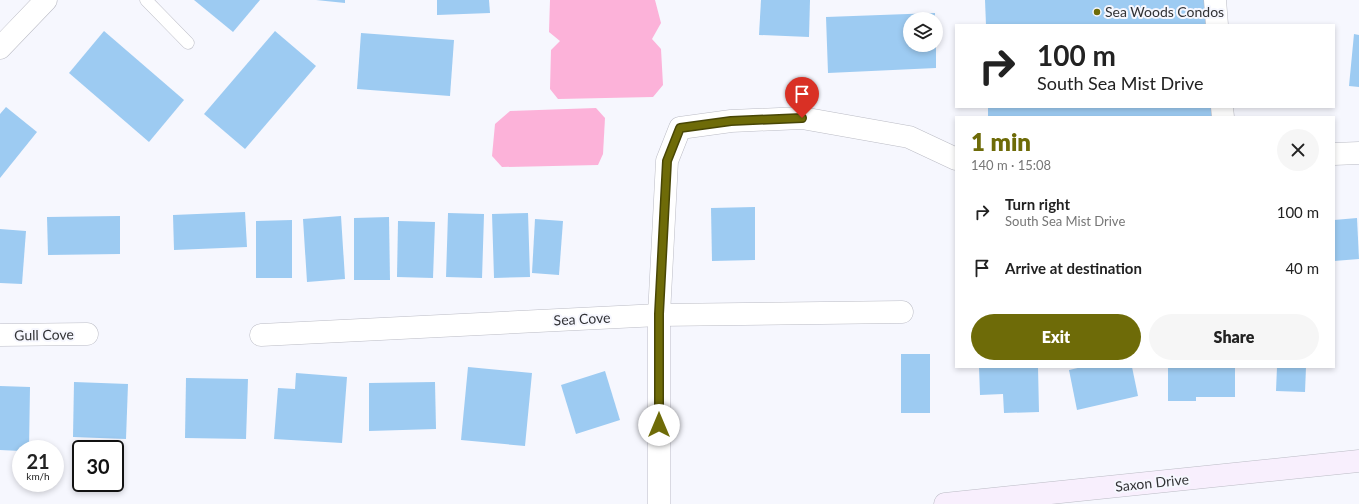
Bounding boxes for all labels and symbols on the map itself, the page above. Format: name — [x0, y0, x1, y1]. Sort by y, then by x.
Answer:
place label: Sea Woods Condos — [1105, 3, 1224, 20]
marker: Sea Woods Condos — [1092, 7, 1102, 17]
pin — [785, 77, 819, 118]
street label: Sea Cove — [553, 309, 611, 328]
street label: Gull Cove — [14, 325, 74, 344]
position arrow — [638, 404, 680, 446]
speed limit sign: 30 — [72, 440, 124, 492]
street label: Saxon Drive — [1114, 470, 1190, 495]

